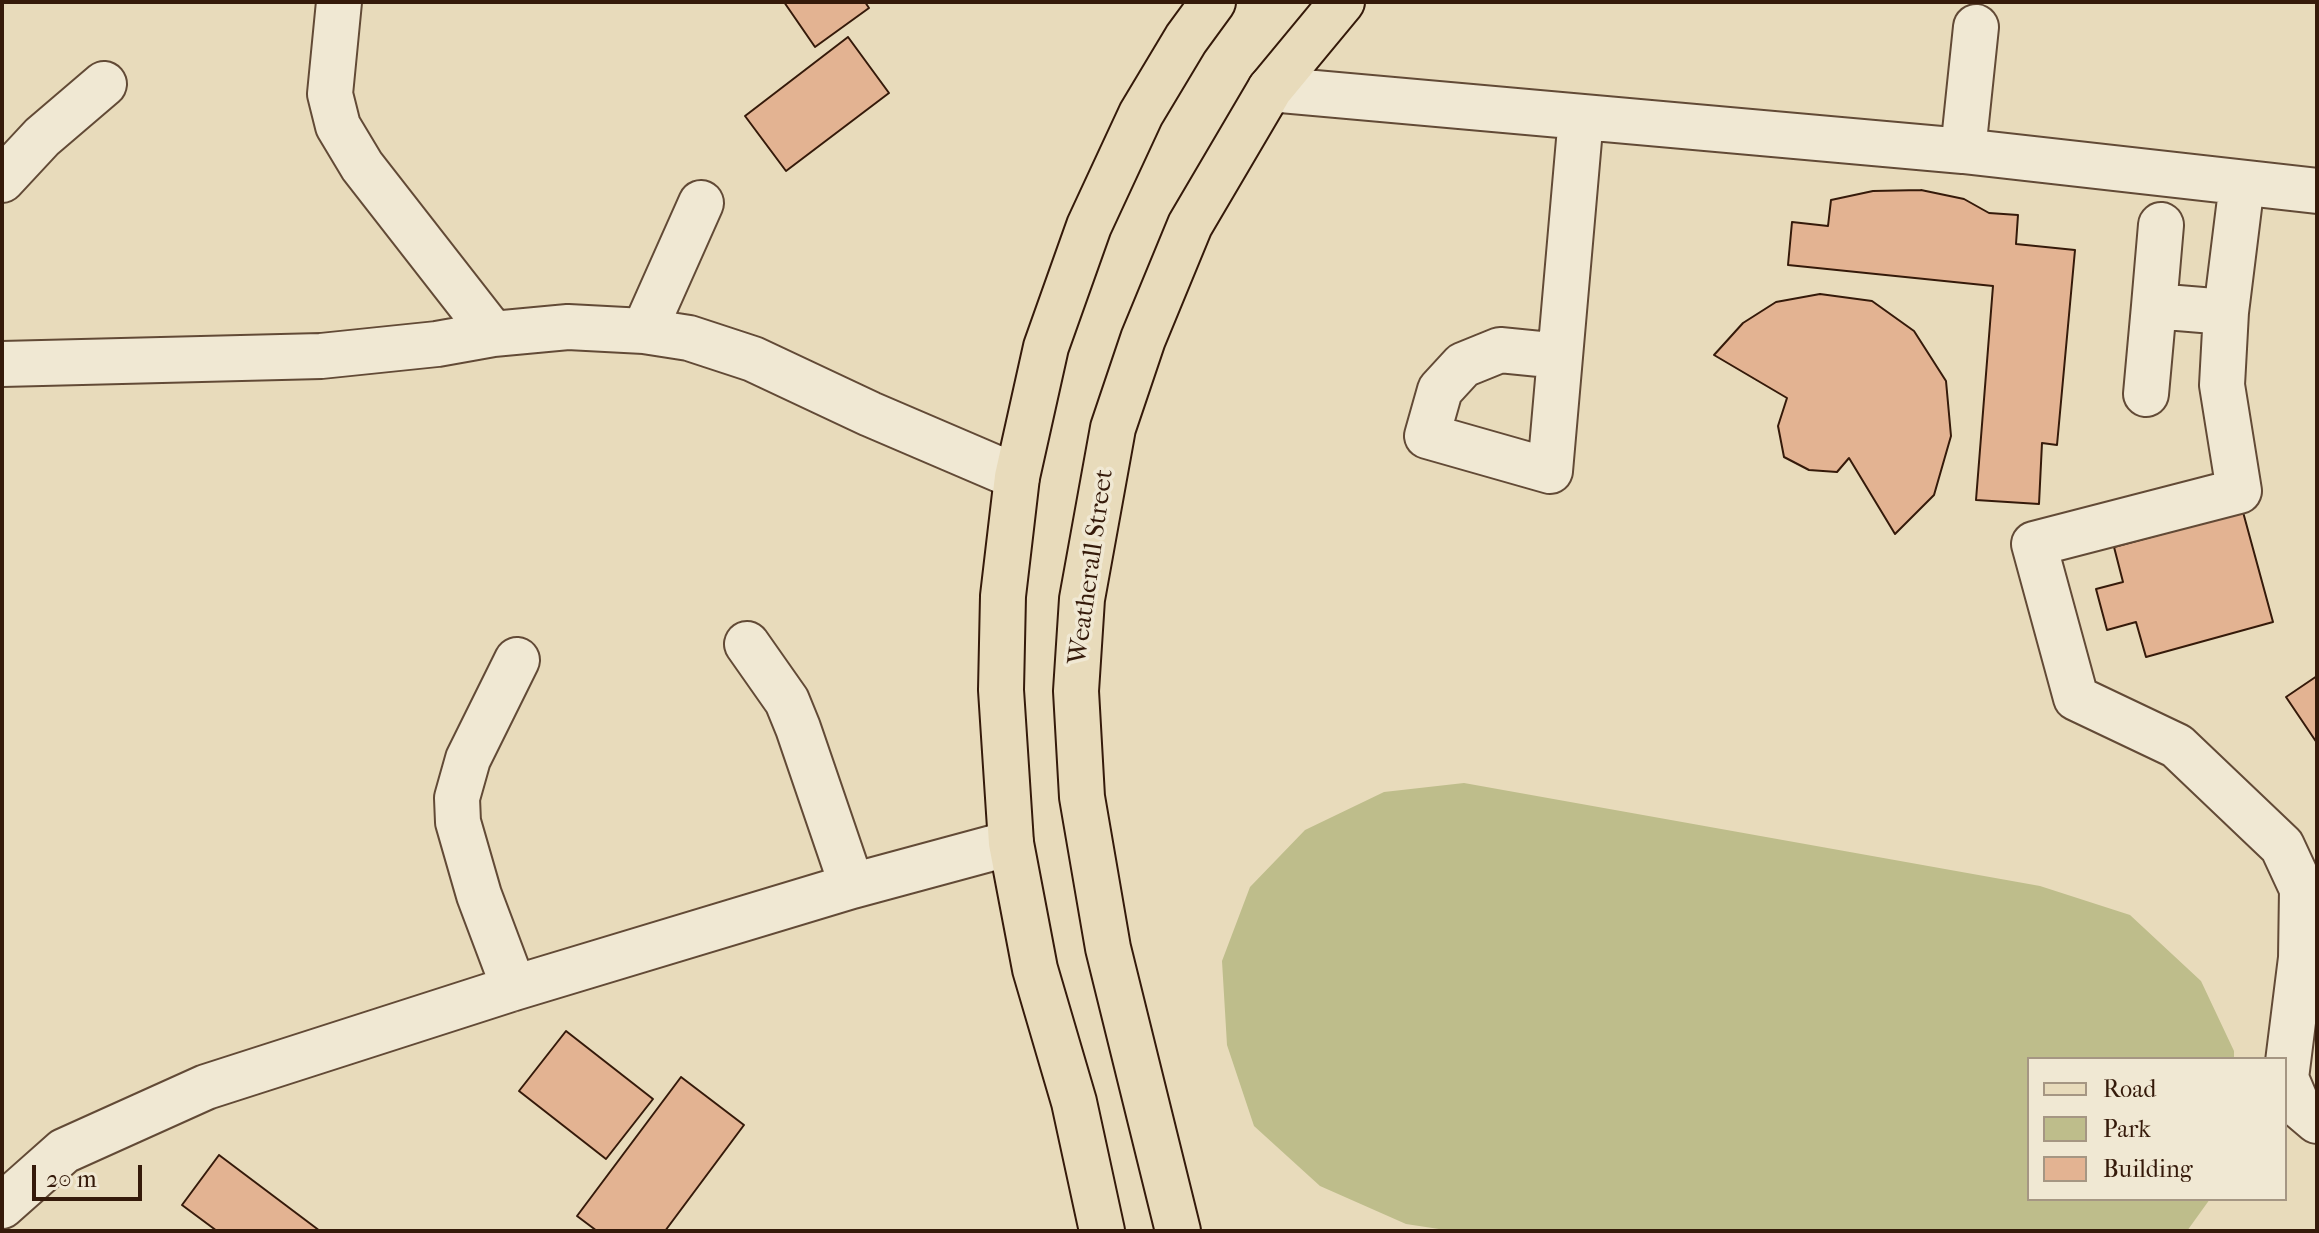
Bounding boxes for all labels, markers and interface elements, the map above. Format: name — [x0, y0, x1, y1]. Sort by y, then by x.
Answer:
street label: Weatherall Street — [1063, 467, 1121, 667]
legend — [2027, 1057, 2287, 1201]
text: Road — [2103, 1075, 2156, 1103]
text: Park — [2103, 1115, 2151, 1143]
scale bar — [36, 1149, 146, 1199]
text: Building — [2103, 1155, 2193, 1183]
text: 20 m — [46, 1165, 97, 1193]

